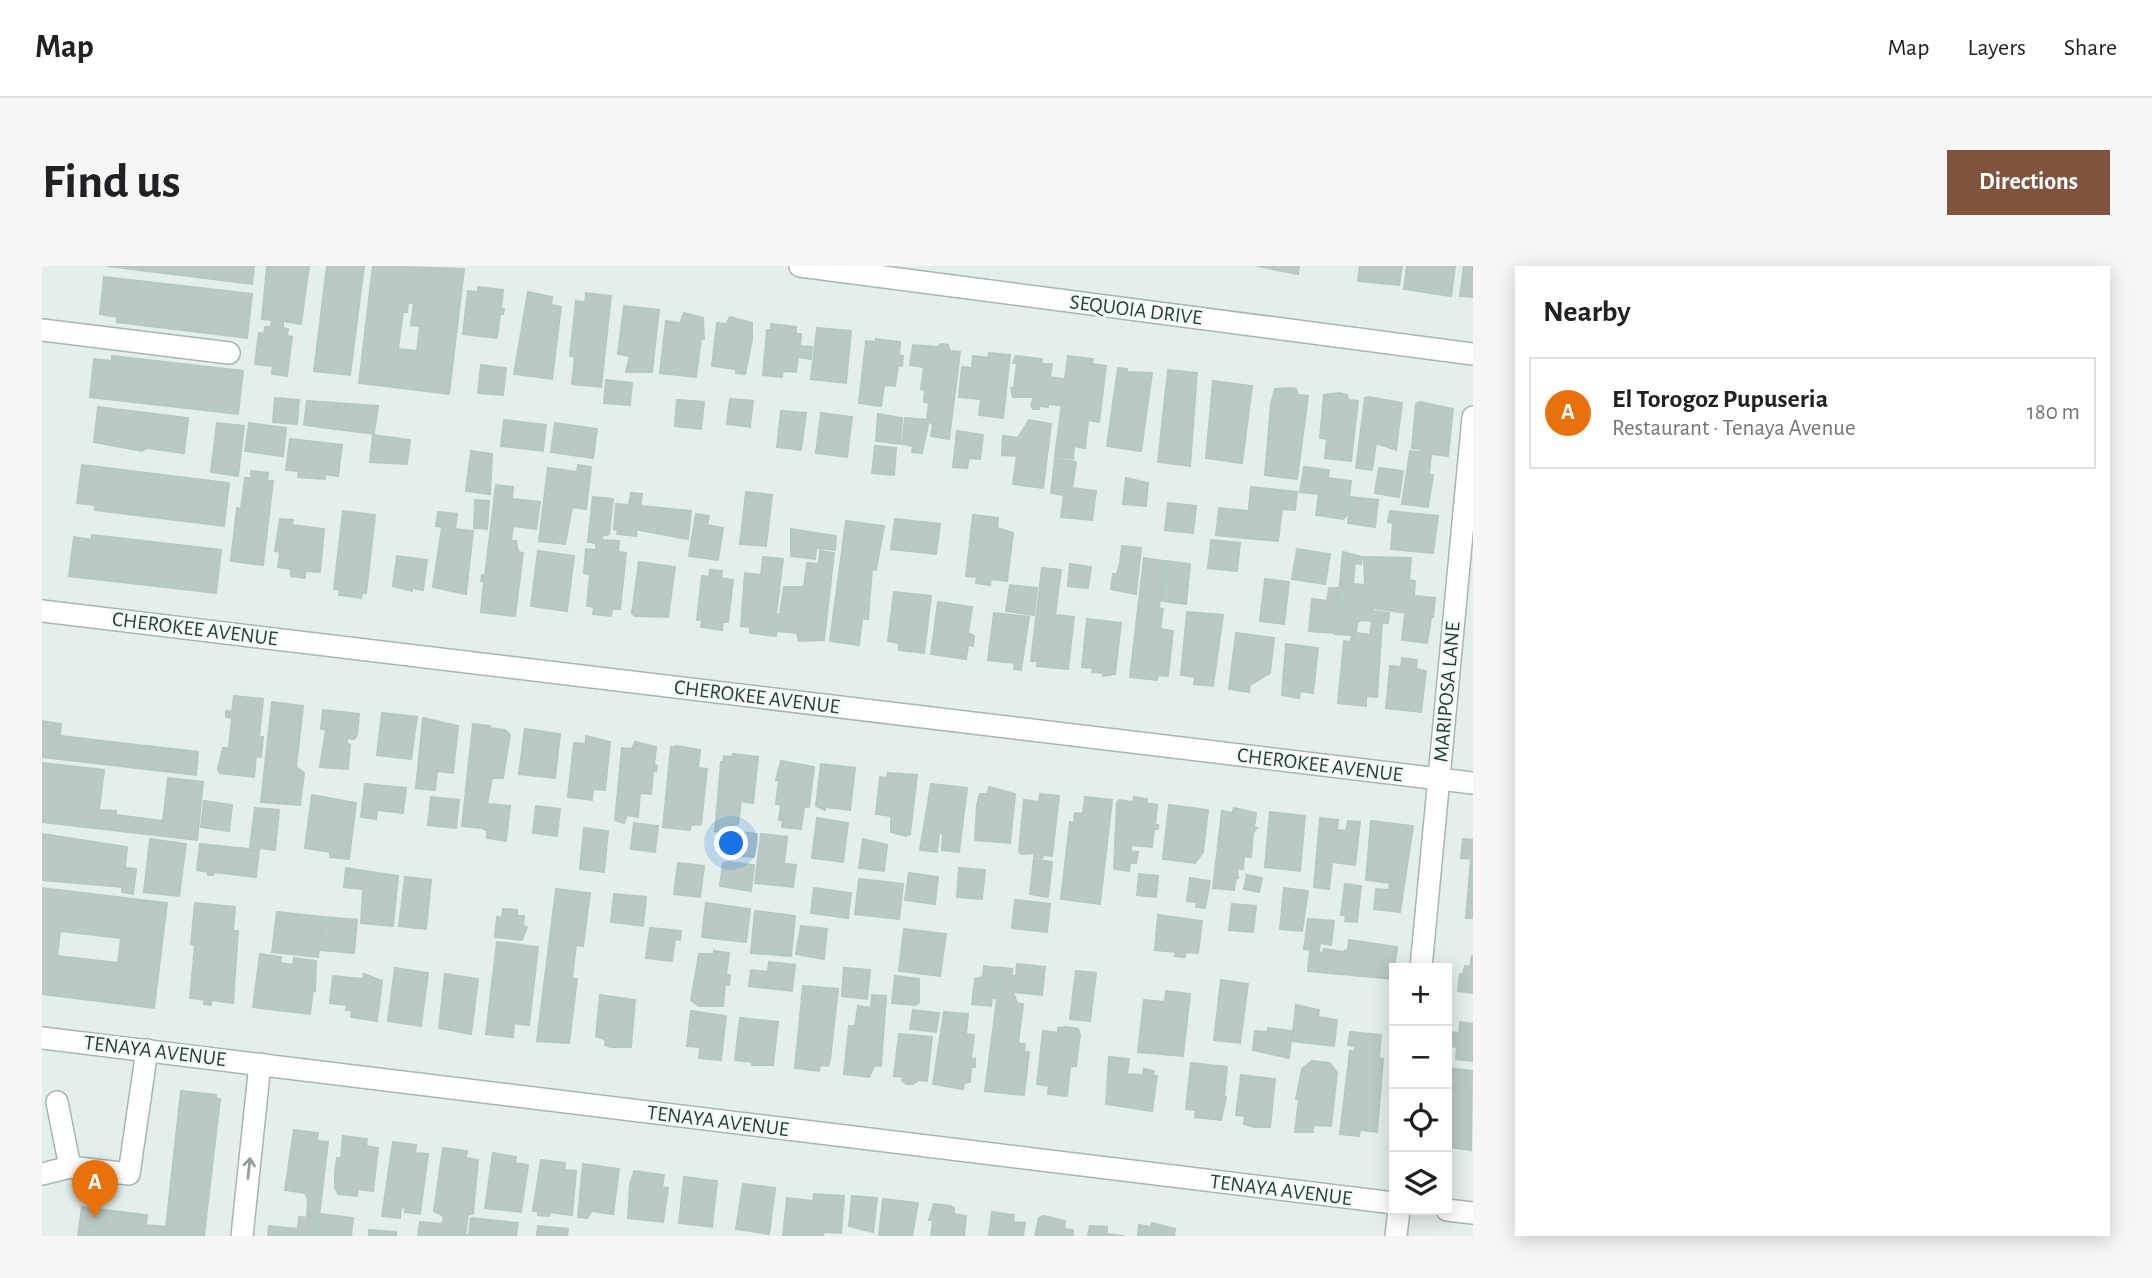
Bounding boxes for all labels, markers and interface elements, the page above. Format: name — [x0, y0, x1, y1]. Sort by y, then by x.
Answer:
text: Map — [35, 31, 94, 64]
text: Map — [1887, 36, 1929, 60]
text: Layers — [1967, 36, 2026, 60]
text: Share — [2064, 36, 2117, 60]
button: Directions — [1947, 150, 2110, 215]
text: Find us — [42, 158, 181, 207]
street label: SEQUOIA DRIVE — [1069, 291, 1203, 329]
text: Nearby — [1543, 297, 1631, 327]
text: El Torogoz Pupuseria — [1612, 386, 1828, 412]
text: A — [1561, 401, 1575, 424]
text: 180 m — [2027, 401, 2080, 424]
text: Restaurant · Tenaya Avenue — [1612, 417, 1856, 440]
street label: CHEROKEE AVENUE — [111, 608, 279, 650]
street label: MARIPOSA LANE — [1430, 621, 1464, 763]
street label: CHEROKEE AVENUE — [673, 676, 841, 718]
street label: CHEROKEE AVENUE — [1236, 744, 1404, 786]
your location — [714, 826, 748, 860]
map controls — [1389, 963, 1452, 1215]
button: + — [1389, 963, 1452, 1026]
button: − — [1389, 1026, 1452, 1089]
street label: TENAYA AVENUE — [83, 1032, 227, 1070]
button: locate — [1389, 1089, 1452, 1152]
street label: TENAYA AVENUE — [646, 1102, 790, 1140]
button: layers — [1389, 1152, 1452, 1215]
one-way arrow — [243, 1157, 256, 1180]
pin: A — [72, 1160, 118, 1218]
street label: TENAYA AVENUE — [1209, 1171, 1353, 1209]

